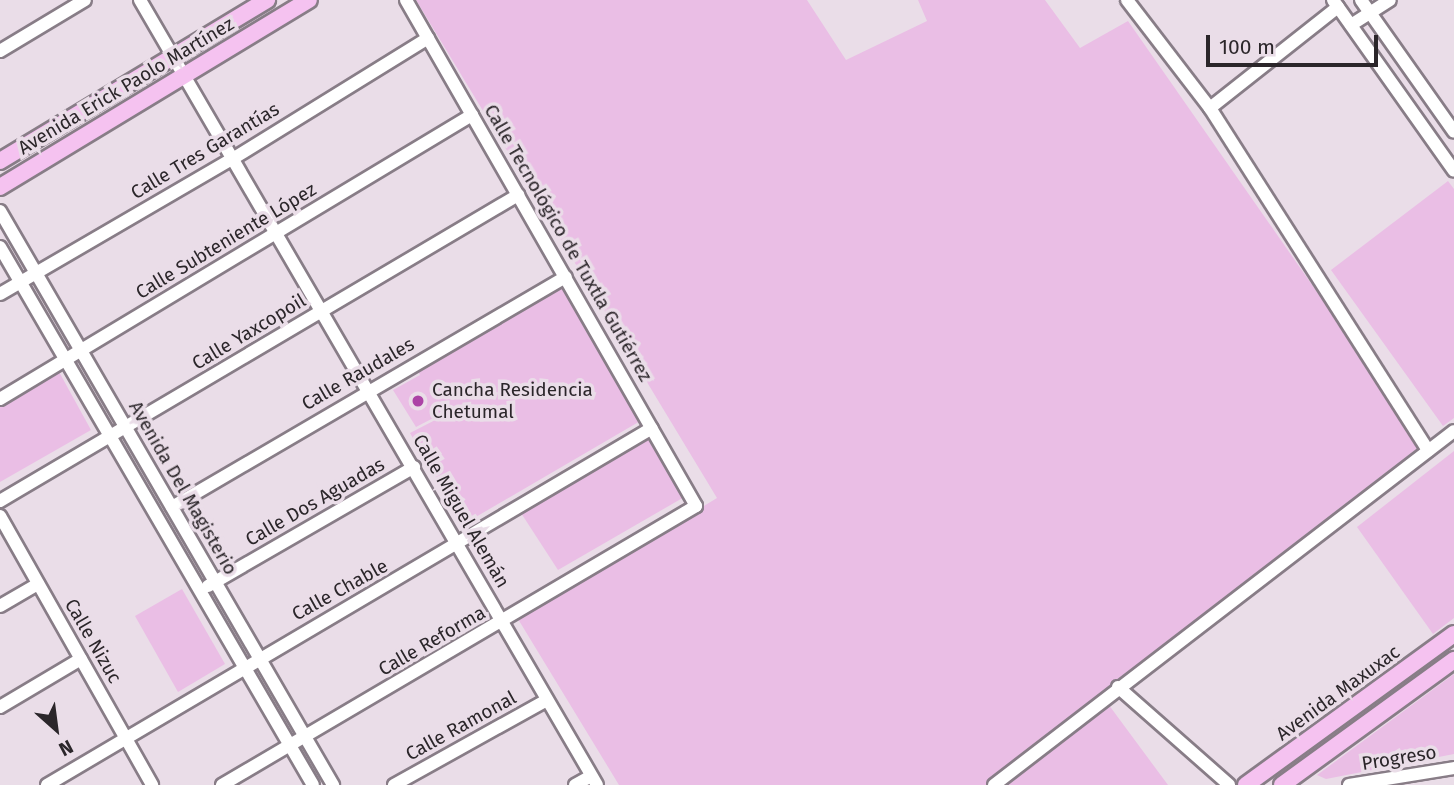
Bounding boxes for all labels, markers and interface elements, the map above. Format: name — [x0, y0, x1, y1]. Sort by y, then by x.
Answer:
street label: Avenida Erick Paolo Martínez — [14, 12, 238, 160]
scale bar — [1209, 21, 1380, 65]
text: 100 m — [1219, 34, 1275, 60]
street label: Calle Tres Garantías — [127, 98, 283, 204]
street label: Calle Tecnológico de Tuxtla Gutiérrez — [479, 100, 657, 386]
street label: Calle Subteniente López — [132, 178, 320, 304]
street label: Calle Yaxcopoil — [188, 289, 310, 375]
street label: Calle Raudales — [298, 333, 418, 415]
place label: Cancha Residencia Chetumal — [432, 379, 593, 423]
marker: Cancha Residencia Chetumal — [410, 393, 426, 409]
street label: Avenida Del Magisterio — [124, 397, 242, 579]
street label: Calle Miguel Alemán — [408, 430, 514, 592]
street label: Calle Dos Aguadas — [241, 453, 389, 551]
street label: Calle Chable — [288, 554, 392, 626]
street label: Calle Nizuc — [60, 595, 126, 687]
street label: Calle Reforma — [374, 601, 490, 681]
street label: Avenida Maxuxac — [1272, 640, 1404, 746]
street label: Calle Ramonal — [402, 686, 520, 766]
north arrow — [21, 694, 91, 764]
text: N — [55, 735, 77, 761]
street label: Progreso — [1360, 741, 1438, 775]

